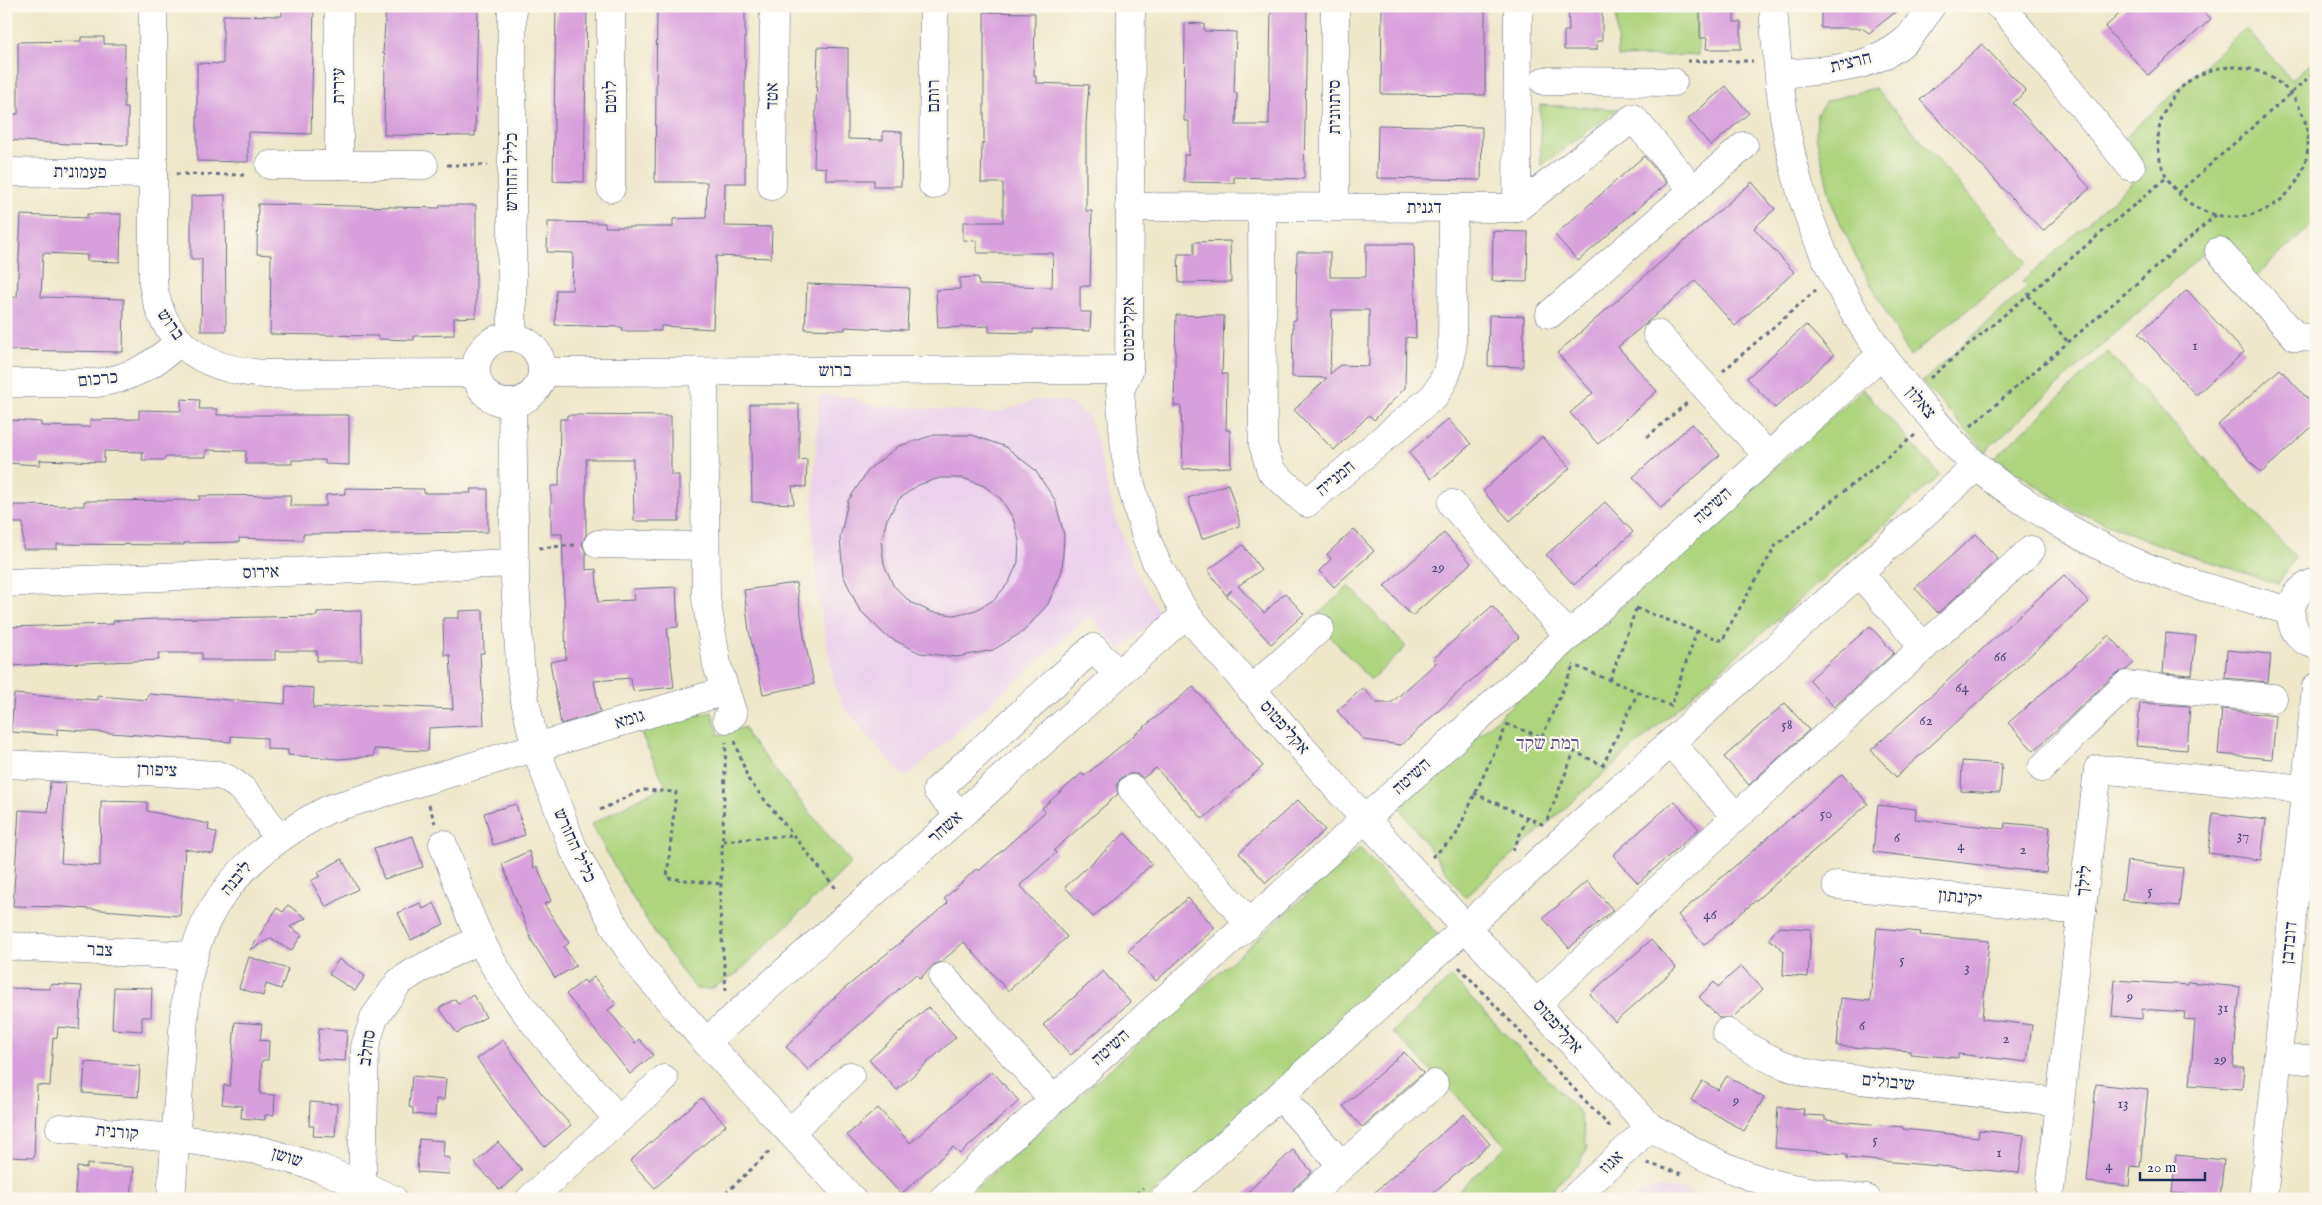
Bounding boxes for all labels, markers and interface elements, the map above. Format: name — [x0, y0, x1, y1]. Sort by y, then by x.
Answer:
street label: חרצית — [1828, 47, 1874, 79]
street label: עירית — [328, 68, 351, 104]
street label: רותם — [923, 79, 946, 113]
street label: סיתוונית — [1324, 80, 1347, 134]
street label: לוטם — [600, 81, 623, 113]
street label: אטד — [761, 82, 785, 110]
street label: כליל החורש — [501, 133, 524, 211]
street label: פעמונית — [53, 161, 107, 185]
street label: דגנית — [1406, 197, 1442, 220]
street label: אקליפטוס — [1118, 297, 1141, 361]
street label: ברוש — [151, 305, 189, 345]
house number: 1 — [2192, 336, 2198, 355]
street label: ברוש — [818, 360, 852, 383]
street label: כרכום — [77, 366, 119, 394]
street label: צאלון — [1900, 382, 1940, 424]
street label: חמנייה — [1311, 456, 1361, 502]
street label: השיטה — [1689, 483, 1737, 529]
house number: 29 — [1431, 558, 1445, 577]
street label: אירוס — [242, 561, 280, 585]
house number: 66 — [1994, 647, 2007, 666]
house number: 64 — [1955, 678, 1969, 697]
street label: אקליפטוס — [1254, 696, 1314, 760]
street label: גומא — [612, 705, 648, 735]
house number: 62 — [1919, 711, 1933, 730]
house number: 58 — [1781, 715, 1793, 734]
district label: רמת שקד — [1516, 732, 1580, 756]
street label: השיטה — [1388, 754, 1436, 800]
street label: ציפורן — [136, 758, 178, 784]
house number: 50 — [1820, 804, 1832, 823]
street label: כליל החורש — [547, 805, 601, 887]
street label: אשחר — [924, 806, 968, 850]
house number: 37 — [2237, 826, 2249, 845]
house number: 6 — [1894, 828, 1901, 847]
house number: 4 — [1957, 836, 1965, 855]
house number: 2 — [2019, 840, 2027, 859]
street label: ליבנה — [216, 857, 258, 901]
street label: לילך — [2072, 864, 2098, 898]
house number: 5 — [2147, 881, 2153, 900]
street label: יקינתון — [1937, 884, 1983, 912]
house number: 46 — [1703, 905, 1718, 924]
street label: דובדבן — [2276, 921, 2304, 965]
street label: צבר — [86, 939, 114, 963]
house number: 5 — [1899, 950, 1905, 969]
house number: 3 — [1964, 958, 1970, 977]
house number: 9 — [2126, 987, 2133, 1006]
street label: אקליפטוס — [1527, 995, 1587, 1059]
house number: 31 — [2217, 998, 2229, 1017]
house number: 6 — [1859, 1016, 1866, 1035]
street label: השיטה — [1087, 1025, 1135, 1071]
street label: סחלב — [354, 1028, 382, 1068]
house number: 2 — [2002, 1029, 2010, 1048]
house number: 29 — [2213, 1050, 2227, 1069]
street label: שיבולים — [1860, 1069, 1916, 1097]
house number: 9 — [1732, 1091, 1739, 1110]
house number: 13 — [2117, 1094, 2129, 1113]
street label: קורנית — [94, 1120, 140, 1146]
house number: 5 — [1872, 1130, 1878, 1149]
street label: שושן — [269, 1142, 305, 1174]
house number: 1 — [1996, 1143, 2002, 1162]
street label: אגוז — [1595, 1146, 1629, 1180]
scale bar — [2140, 1150, 2204, 1182]
house number: 4 — [2105, 1156, 2113, 1175]
text: 20 m — [2147, 1158, 2177, 1177]

